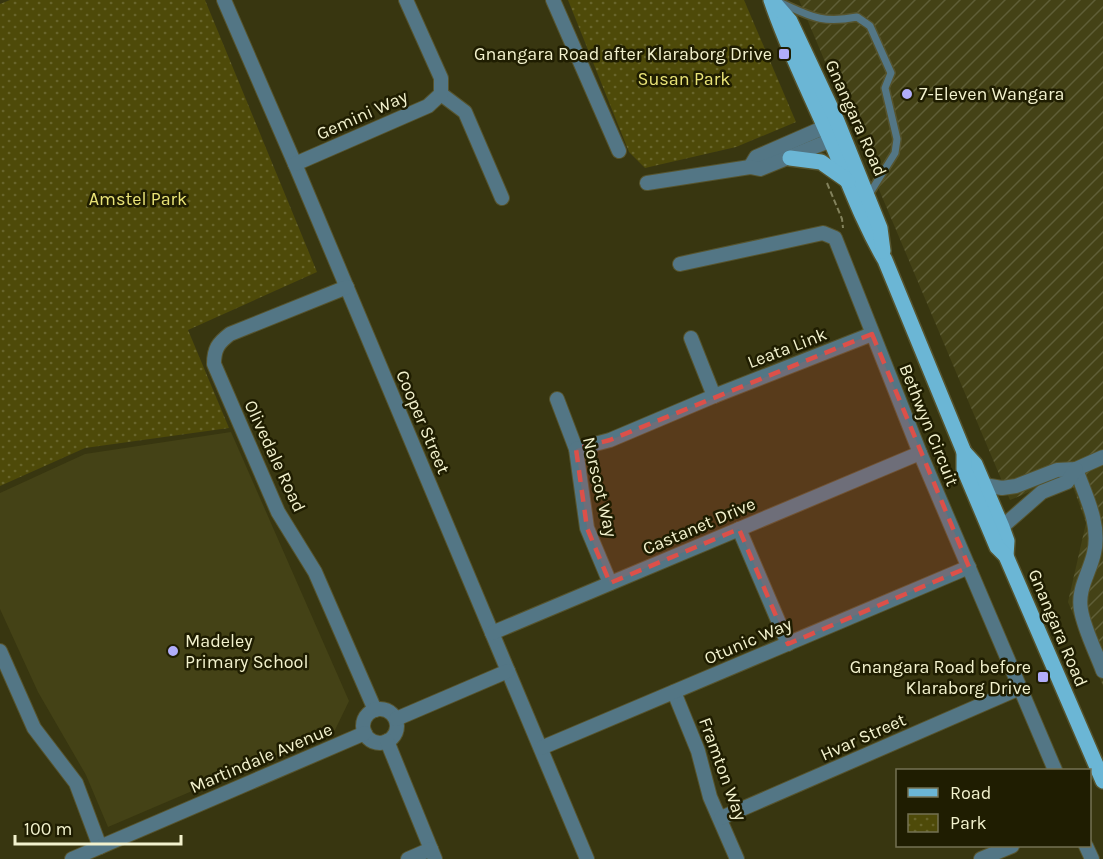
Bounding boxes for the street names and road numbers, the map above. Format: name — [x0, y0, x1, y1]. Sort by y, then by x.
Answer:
street label: Gnangara Road — [820, 56, 892, 180]
street label: Gemini Way — [313, 85, 411, 145]
street label: Leata Link — [744, 323, 830, 373]
street label: Bethwyn Circuit — [894, 361, 964, 490]
street label: Cooper Street — [391, 367, 455, 477]
street label: Olivedale Road — [239, 397, 311, 515]
street label: Norscot Way — [578, 435, 622, 540]
street label: Castanet Drive — [639, 492, 759, 560]
street label: Gnangara Road — [1023, 566, 1093, 690]
street label: Otunic Way — [701, 612, 796, 669]
street label: Hvar Street — [817, 708, 909, 766]
street label: Framton Way — [694, 714, 752, 824]
street label: Martindale Avenue — [186, 718, 336, 798]

